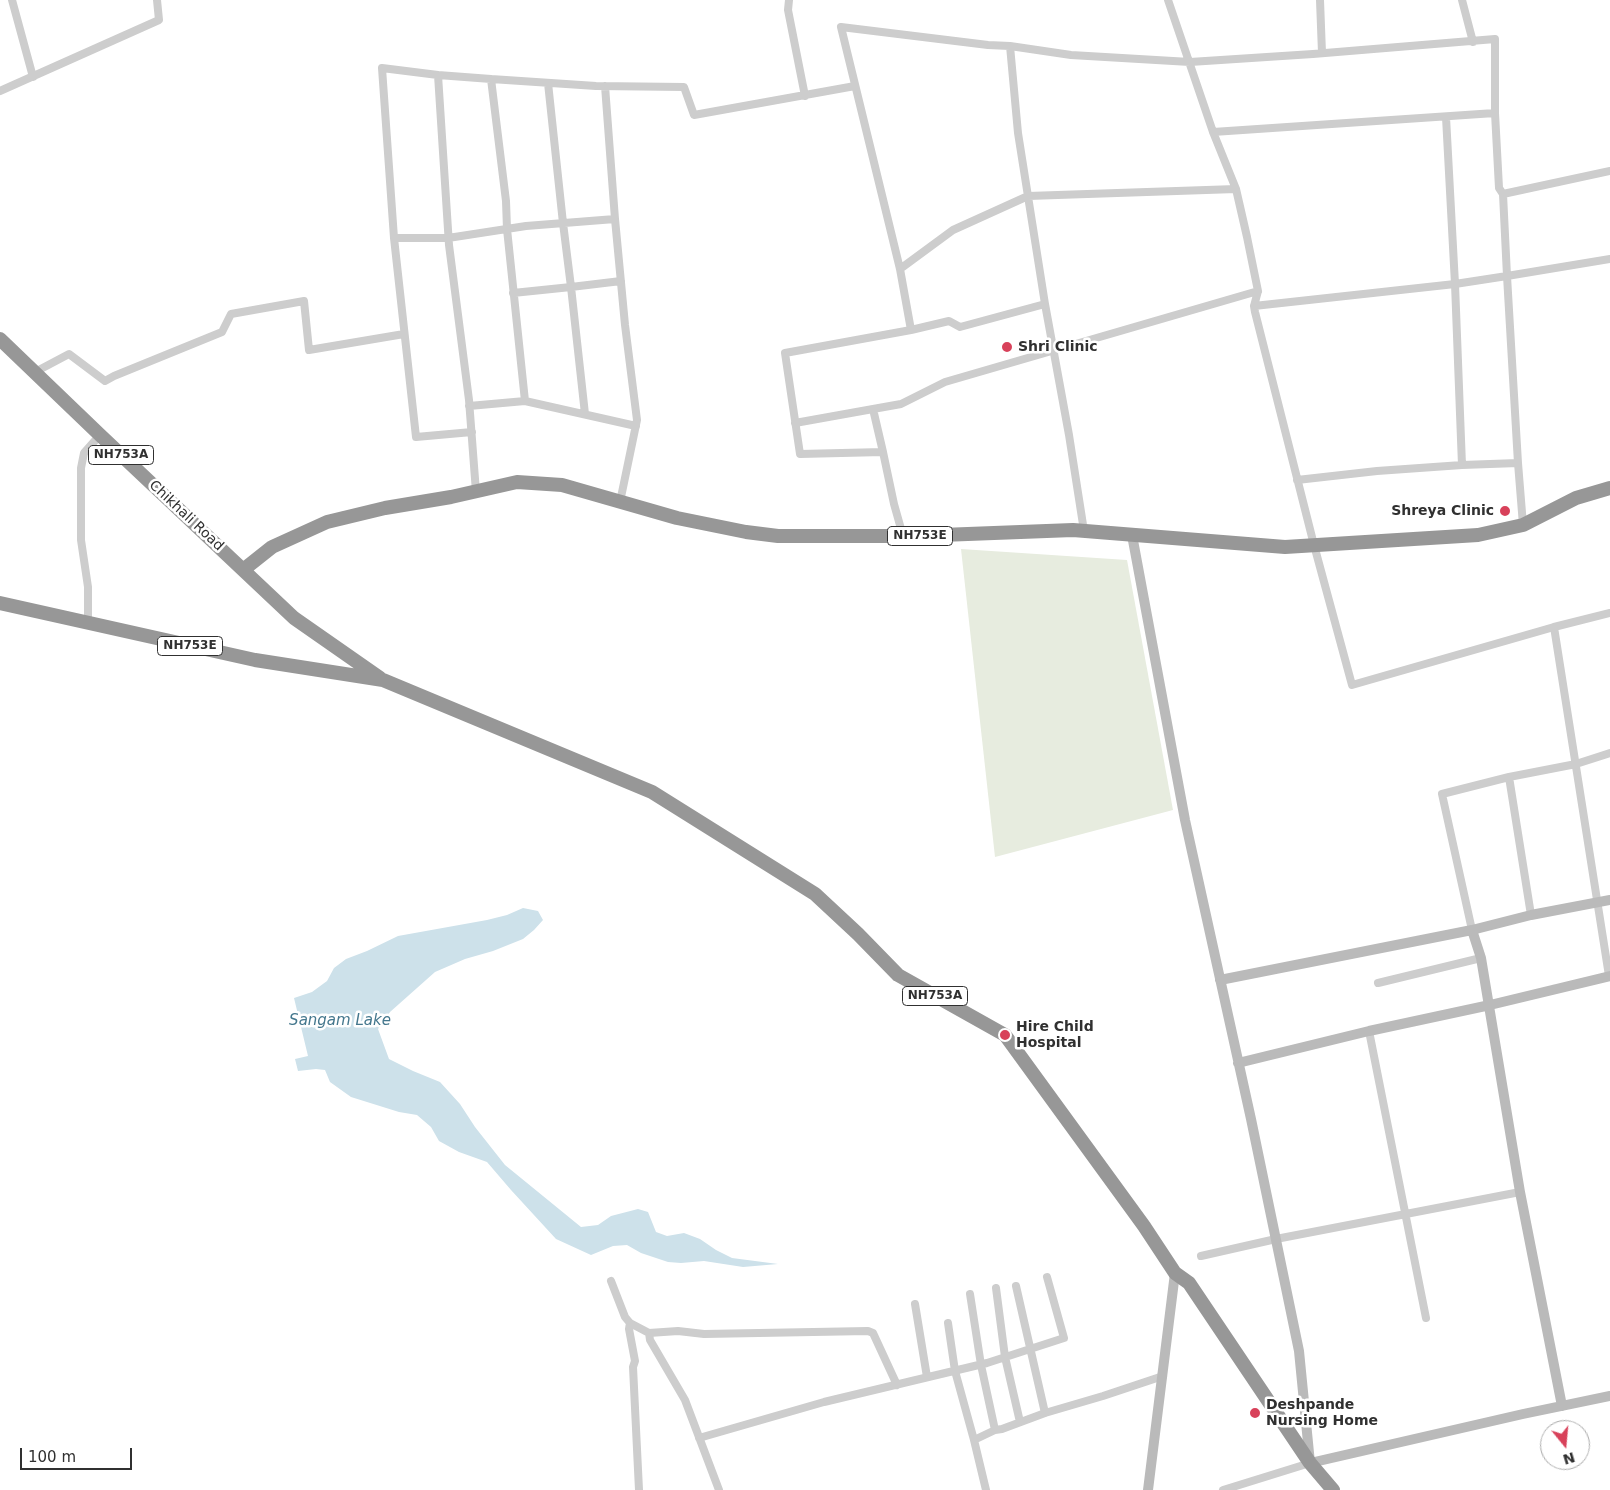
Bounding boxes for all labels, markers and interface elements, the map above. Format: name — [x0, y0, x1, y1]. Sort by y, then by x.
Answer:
place label: Shri Clinic — [1018, 339, 1098, 355]
marker: Shri Clinic — [1000, 340, 1014, 354]
road number: NH753A — [88, 446, 154, 464]
street label: Chikhali Road — [145, 477, 227, 555]
place label: Shreya Clinic — [1391, 503, 1494, 519]
marker: Shreya Clinic — [1498, 504, 1512, 518]
road number: NH753E — [888, 526, 952, 546]
road number: NH753E — [158, 636, 222, 656]
road number: NH753A — [902, 986, 968, 1006]
water label: Sangam Lake — [289, 1012, 391, 1030]
place label: Hire Child Hospital — [1016, 1019, 1094, 1052]
marker: Hire Child Hospital — [998, 1028, 1012, 1042]
place label: Deshpande Nursing Home — [1266, 1397, 1378, 1430]
marker: Deshpande Nursing Home — [1248, 1406, 1262, 1420]
north arrow — [1540, 1420, 1590, 1470]
scale bar — [22, 1438, 135, 1470]
text: 100 m — [28, 1448, 76, 1466]
text: N — [1561, 1449, 1577, 1468]

